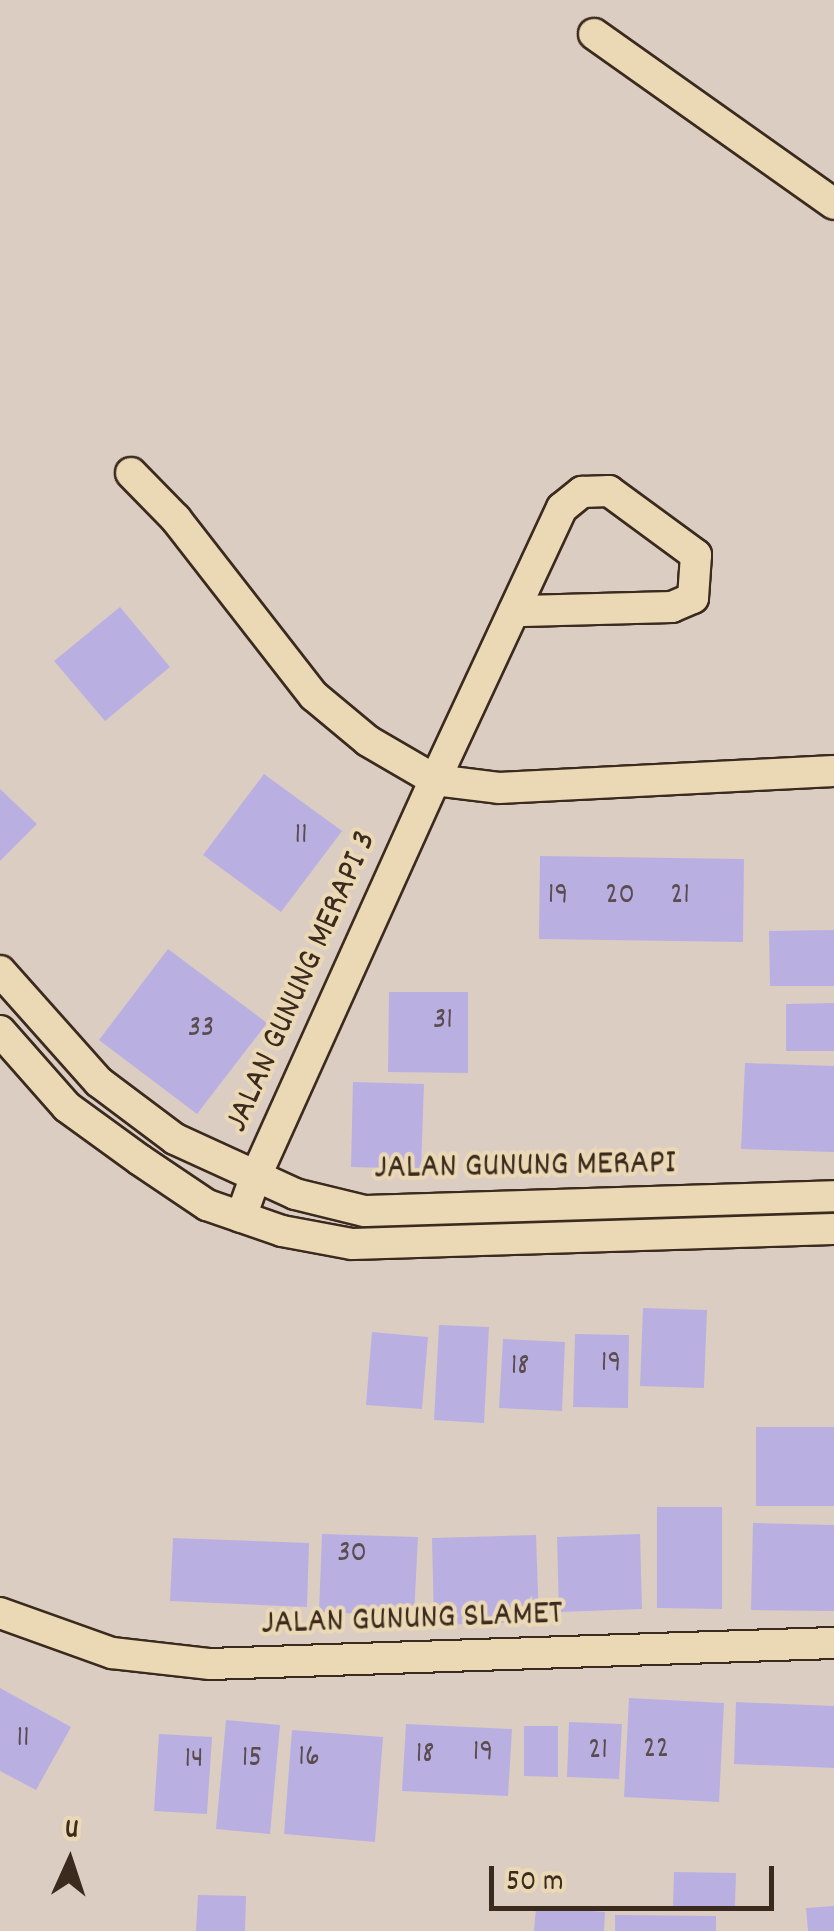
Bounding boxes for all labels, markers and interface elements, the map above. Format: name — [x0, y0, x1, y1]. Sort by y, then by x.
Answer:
house number: 11 — [294, 819, 308, 855]
street label: JALAN GUNUNG MERAPI 3 — [217, 825, 387, 1139]
house number: 19 — [548, 879, 568, 915]
house number: 20 — [605, 879, 635, 915]
house number: 21 — [670, 879, 690, 915]
house number: 31 — [433, 1004, 453, 1040]
house number: 33 — [188, 1012, 214, 1048]
street label: JALAN GUNUNG MERAPI — [374, 1143, 676, 1191]
house number: 19 — [601, 1347, 621, 1383]
house number: 18 — [511, 1350, 529, 1386]
house number: 30 — [337, 1537, 367, 1573]
street label: JALAN GUNUNG SLAMET — [261, 1594, 563, 1646]
house number: 11 — [16, 1722, 30, 1758]
house number: 22 — [643, 1733, 669, 1769]
house number: 21 — [588, 1734, 608, 1770]
house number: 19 — [473, 1736, 493, 1772]
house number: 18 — [416, 1738, 434, 1774]
house number: 16 — [298, 1741, 320, 1777]
house number: 15 — [242, 1742, 262, 1778]
house number: 14 — [184, 1743, 204, 1779]
north arrow — [20, 1811, 120, 1911]
text: U — [64, 1811, 79, 1851]
scale bar — [494, 1846, 779, 1908]
text: 50 m — [506, 1862, 564, 1905]

